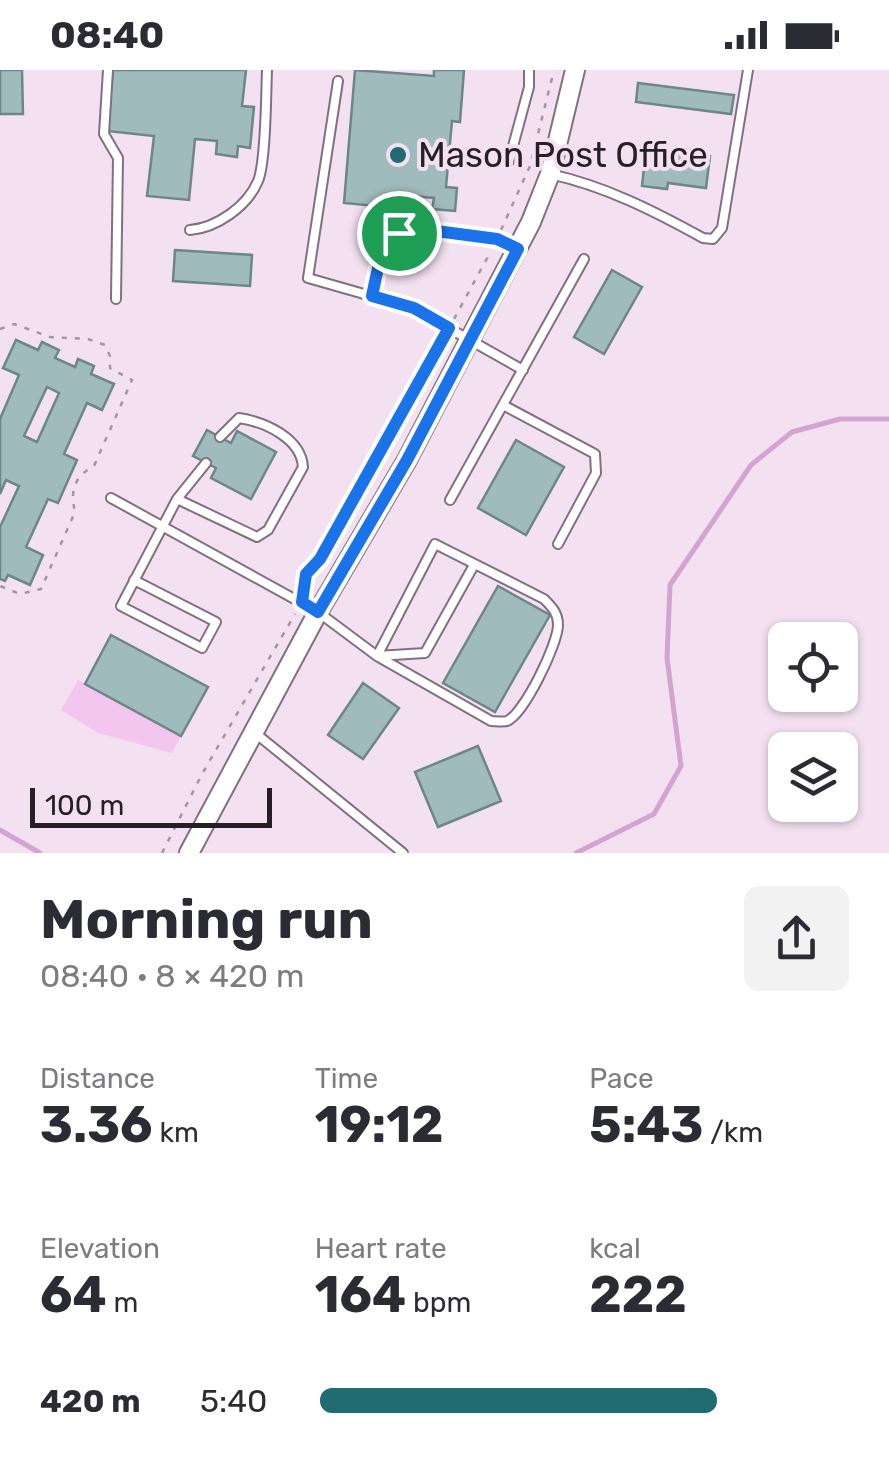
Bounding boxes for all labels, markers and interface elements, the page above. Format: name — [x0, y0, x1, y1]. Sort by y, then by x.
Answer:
text: 08:40 — [50, 12, 164, 58]
place label: Mason Post Office — [418, 134, 708, 176]
marker: Mason Post Office — [387, 144, 409, 166]
pin — [357, 191, 442, 276]
icon: arrive — [372, 206, 427, 261]
map controls — [768, 622, 858, 822]
button: locate — [768, 622, 858, 712]
button: layers — [768, 732, 858, 822]
scale bar — [30, 783, 272, 828]
text: 100 m — [45, 789, 124, 822]
button: share — [744, 886, 849, 991]
text: Morning run — [40, 887, 373, 952]
text: 08:40 · 8 × 420 m — [40, 957, 304, 995]
text: Distance — [40, 1062, 155, 1095]
text: Time — [315, 1062, 378, 1095]
text: Pace — [589, 1062, 654, 1095]
text: 3.36 — [40, 1095, 153, 1155]
text: 19:12 — [315, 1095, 444, 1155]
text: 5:43 — [589, 1095, 703, 1155]
text: km — [153, 1116, 199, 1149]
text: /km — [703, 1116, 763, 1149]
text: Elevation — [40, 1232, 160, 1265]
text: Heart rate — [315, 1232, 447, 1265]
text: kcal — [589, 1232, 641, 1265]
text: 64 — [40, 1265, 107, 1325]
text: 164 — [315, 1265, 406, 1325]
text: 222 — [589, 1265, 687, 1325]
text: m — [107, 1286, 138, 1319]
text: bpm — [406, 1286, 471, 1319]
text: 420 m — [40, 1382, 141, 1420]
text: 5:40 — [200, 1382, 267, 1420]

